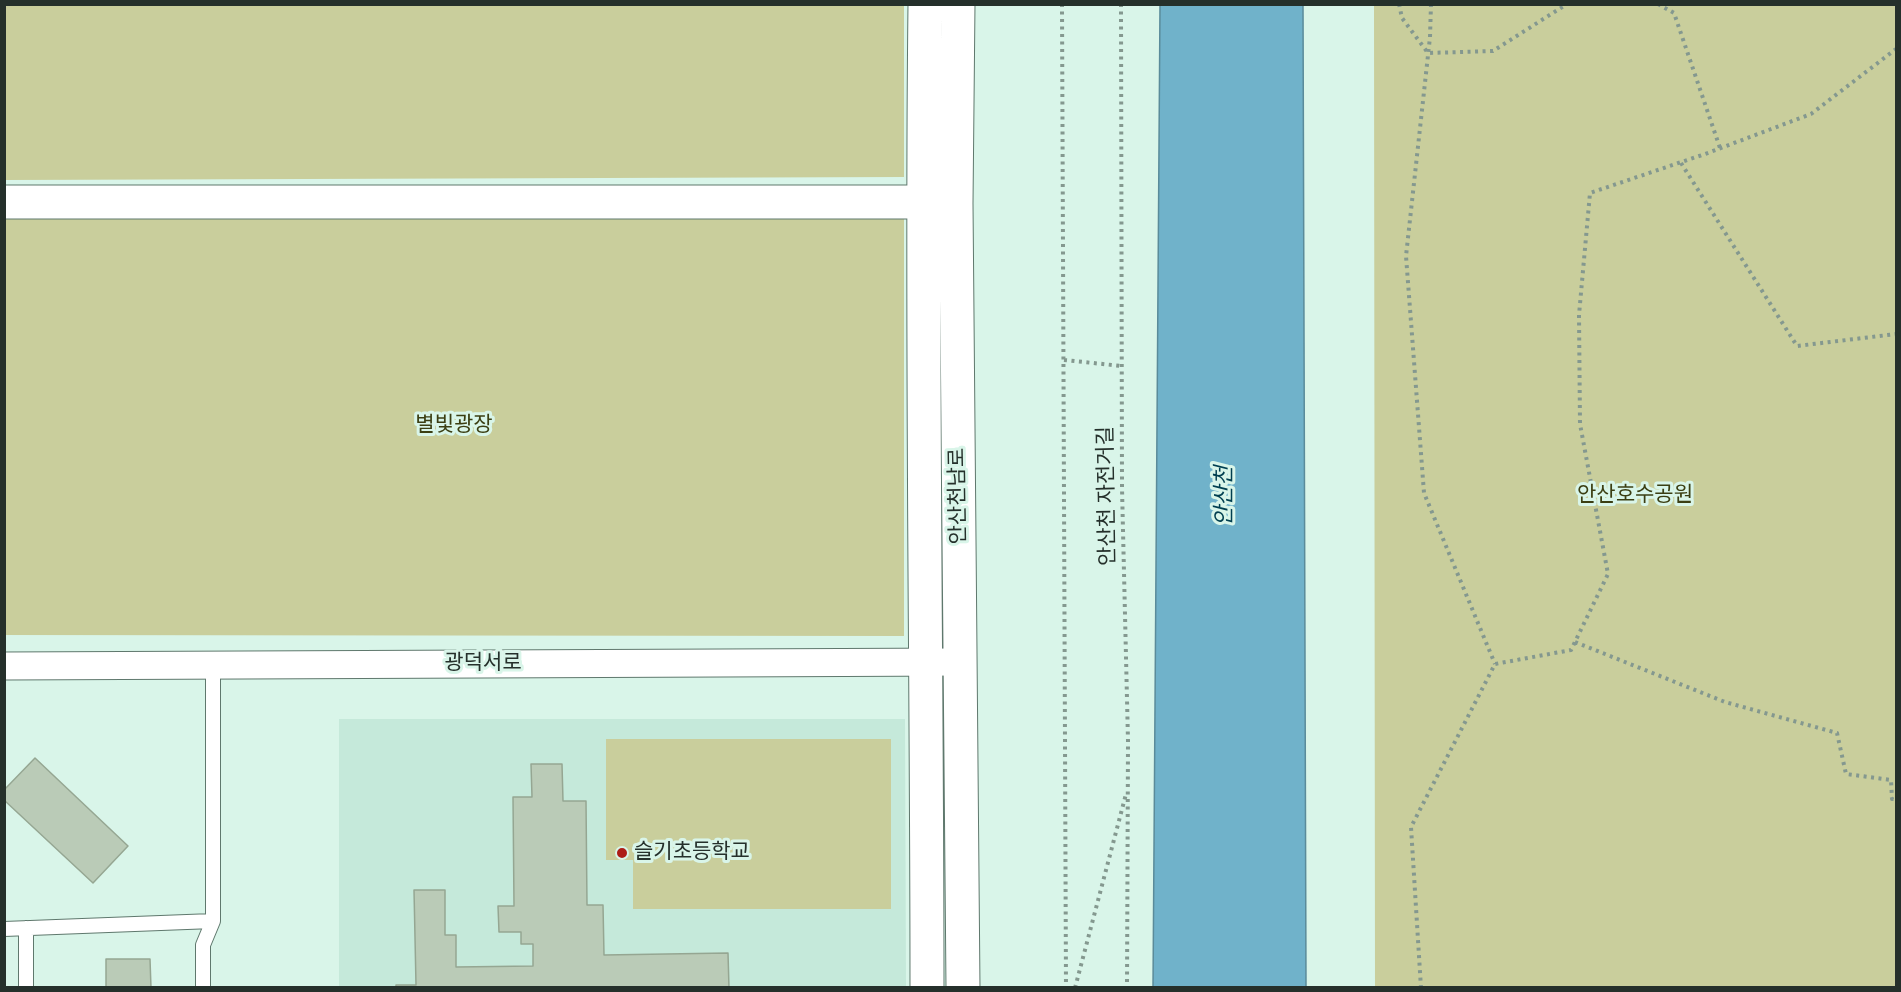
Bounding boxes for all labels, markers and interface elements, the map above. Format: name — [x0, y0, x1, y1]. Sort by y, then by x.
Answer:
park label: 별빛광장 — [415, 413, 493, 439]
street label: 안산천 자전거길 — [1094, 426, 1122, 566]
street label: 안산천남로 — [946, 447, 972, 545]
water label: 안산천 — [1213, 466, 1239, 526]
park label: 안산호수공원 — [1577, 483, 1693, 509]
street label: 광덕서로 — [444, 651, 522, 677]
place label: 슬기초등학교 — [634, 840, 750, 866]
marker: 슬기초등학교 — [615, 846, 629, 860]

